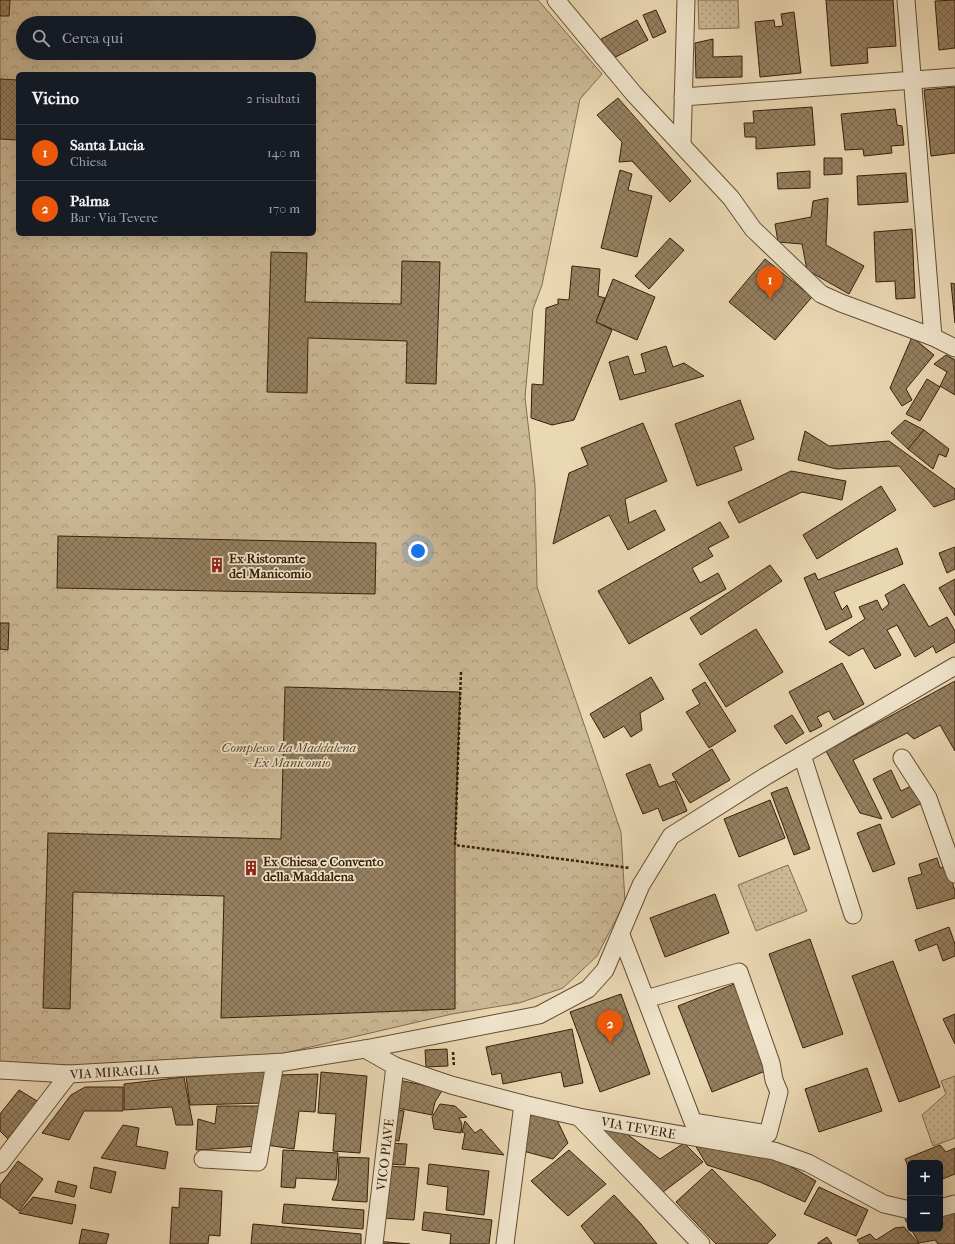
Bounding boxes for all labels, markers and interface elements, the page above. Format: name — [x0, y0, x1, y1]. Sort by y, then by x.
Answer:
search box — [16, 16, 316, 60]
icon: search — [30, 27, 52, 49]
text: Cerca qui — [62, 29, 123, 47]
text: Vicino — [32, 88, 79, 108]
text: 2 risultati — [246, 91, 300, 106]
text: Santa Lucia — [70, 136, 144, 154]
text: 1 — [43, 145, 47, 160]
text: 140 m — [267, 145, 300, 160]
text: Chiesa — [70, 154, 107, 169]
text: Palma — [70, 192, 109, 210]
text: 2 — [42, 201, 48, 216]
text: 170 m — [268, 201, 300, 216]
text: Bar · Via Tevere — [70, 210, 158, 225]
pin: 1 — [757, 266, 783, 299]
your location — [408, 541, 428, 561]
place label: Ex Ristorante del Manicomio — [229, 551, 312, 581]
building icon: Ex Ristorante del Manicomio — [208, 556, 226, 574]
park label: Complesso La Maddalena - Ex Manicomio — [222, 740, 357, 770]
place label: Ex Chiesa e Convento della Maddalena — [263, 854, 384, 884]
building icon: Ex Chiesa e Convento della Maddalena — [242, 859, 260, 877]
pin: 2 — [597, 1010, 623, 1043]
street label: VIA MIRAGLIA — [69, 1061, 161, 1081]
street label: VIA TEVERE — [599, 1113, 677, 1141]
street label: VICO PIAVE — [373, 1118, 396, 1192]
map controls — [907, 1160, 943, 1232]
button: + — [907, 1160, 943, 1196]
button: − — [907, 1196, 943, 1232]

